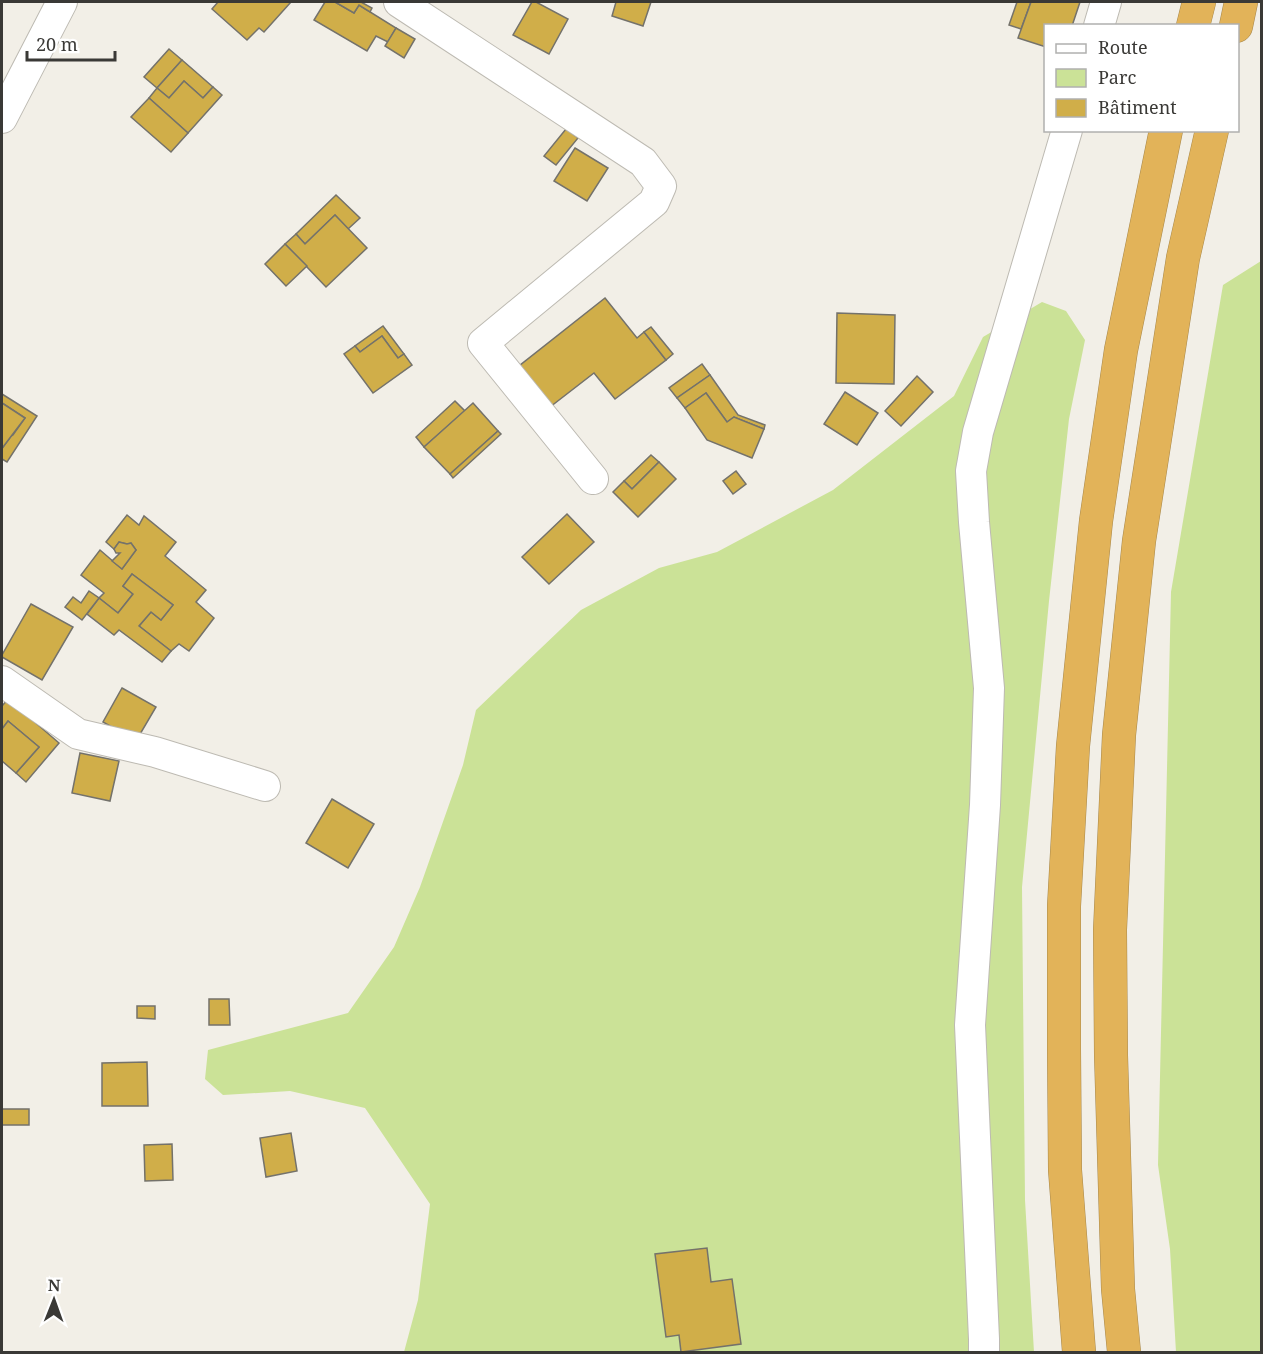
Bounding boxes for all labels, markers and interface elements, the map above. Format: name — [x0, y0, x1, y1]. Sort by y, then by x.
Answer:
scale bar — [27, 24, 116, 62]
legend — [1044, 24, 1239, 132]
text: 20 m — [36, 32, 78, 56]
text: Route — [1098, 35, 1148, 59]
text: Parc — [1098, 65, 1136, 89]
text: Bâtiment — [1098, 95, 1177, 119]
north arrow — [24, 1270, 84, 1330]
text: N — [48, 1274, 61, 1296]

